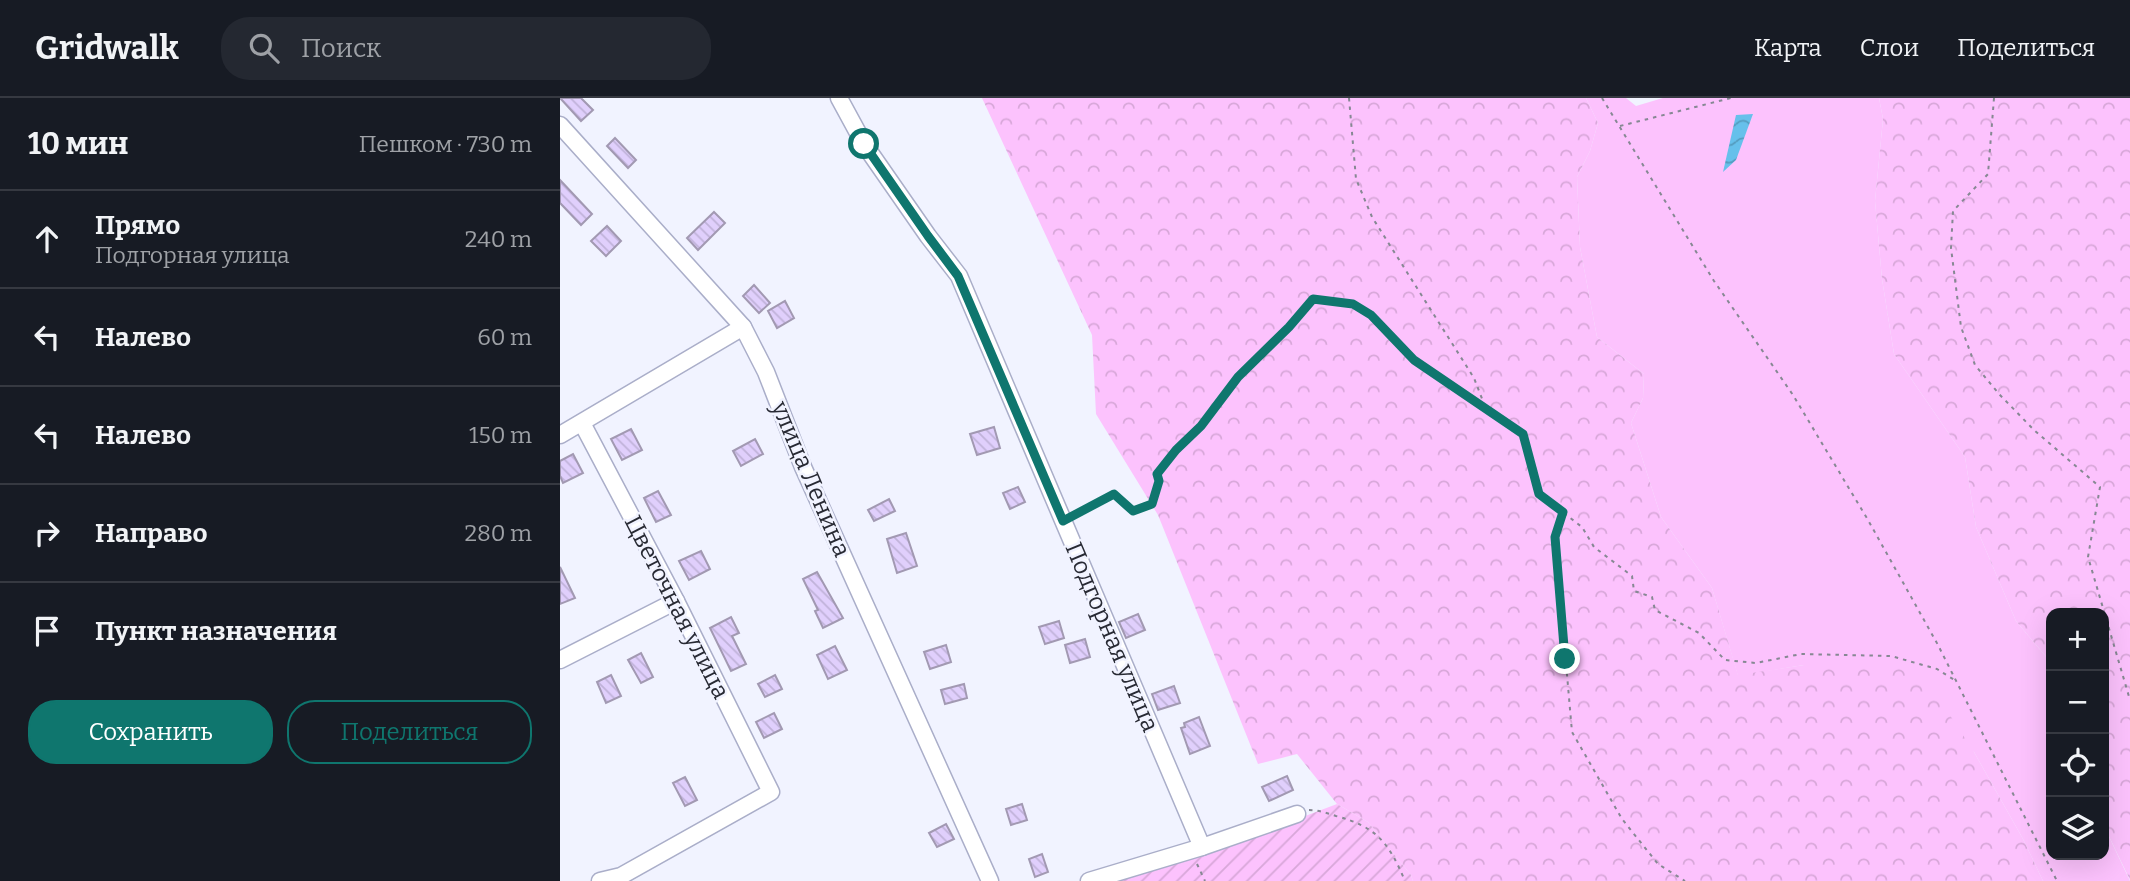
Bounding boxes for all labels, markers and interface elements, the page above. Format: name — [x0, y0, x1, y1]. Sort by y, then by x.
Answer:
search box — [221, 17, 711, 80]
text: Gridwalk — [35, 28, 179, 68]
icon: search — [245, 29, 283, 67]
text: Поиск — [301, 33, 381, 64]
text: Карта — [1754, 34, 1822, 62]
text: Слои — [1860, 34, 1919, 62]
text: Поделиться — [1957, 34, 2095, 62]
text: 10 мин — [28, 126, 128, 162]
route start — [848, 128, 879, 159]
text: Пешком · 730 m — [359, 130, 532, 158]
text: Прямо — [95, 210, 180, 241]
icon: ahead — [28, 220, 66, 258]
text: 240 m — [465, 225, 532, 253]
text: Подгорная улица — [95, 241, 290, 269]
icon: left — [28, 318, 66, 356]
text: Налево — [95, 322, 191, 353]
text: 60 m — [477, 323, 532, 351]
street label: улица Ленина — [765, 396, 856, 561]
icon: left — [28, 416, 66, 454]
text: Налево — [95, 420, 191, 451]
text: 150 m — [469, 421, 532, 449]
street label: Цветочная улица — [619, 511, 735, 703]
icon: right — [28, 514, 66, 552]
text: Направо — [95, 518, 208, 549]
text: 280 m — [464, 519, 532, 547]
street label: Подгорная улица — [1059, 538, 1165, 736]
map controls — [2046, 608, 2109, 860]
button: + — [2046, 608, 2109, 671]
icon: arrive — [28, 612, 66, 650]
text: Пункт назначения — [95, 616, 337, 647]
route end — [1549, 643, 1580, 674]
button: − — [2046, 671, 2109, 734]
button: Сохранить — [28, 700, 273, 764]
button: Поделиться — [287, 700, 532, 764]
button: locate — [2046, 734, 2109, 797]
button: layers — [2046, 797, 2109, 860]

